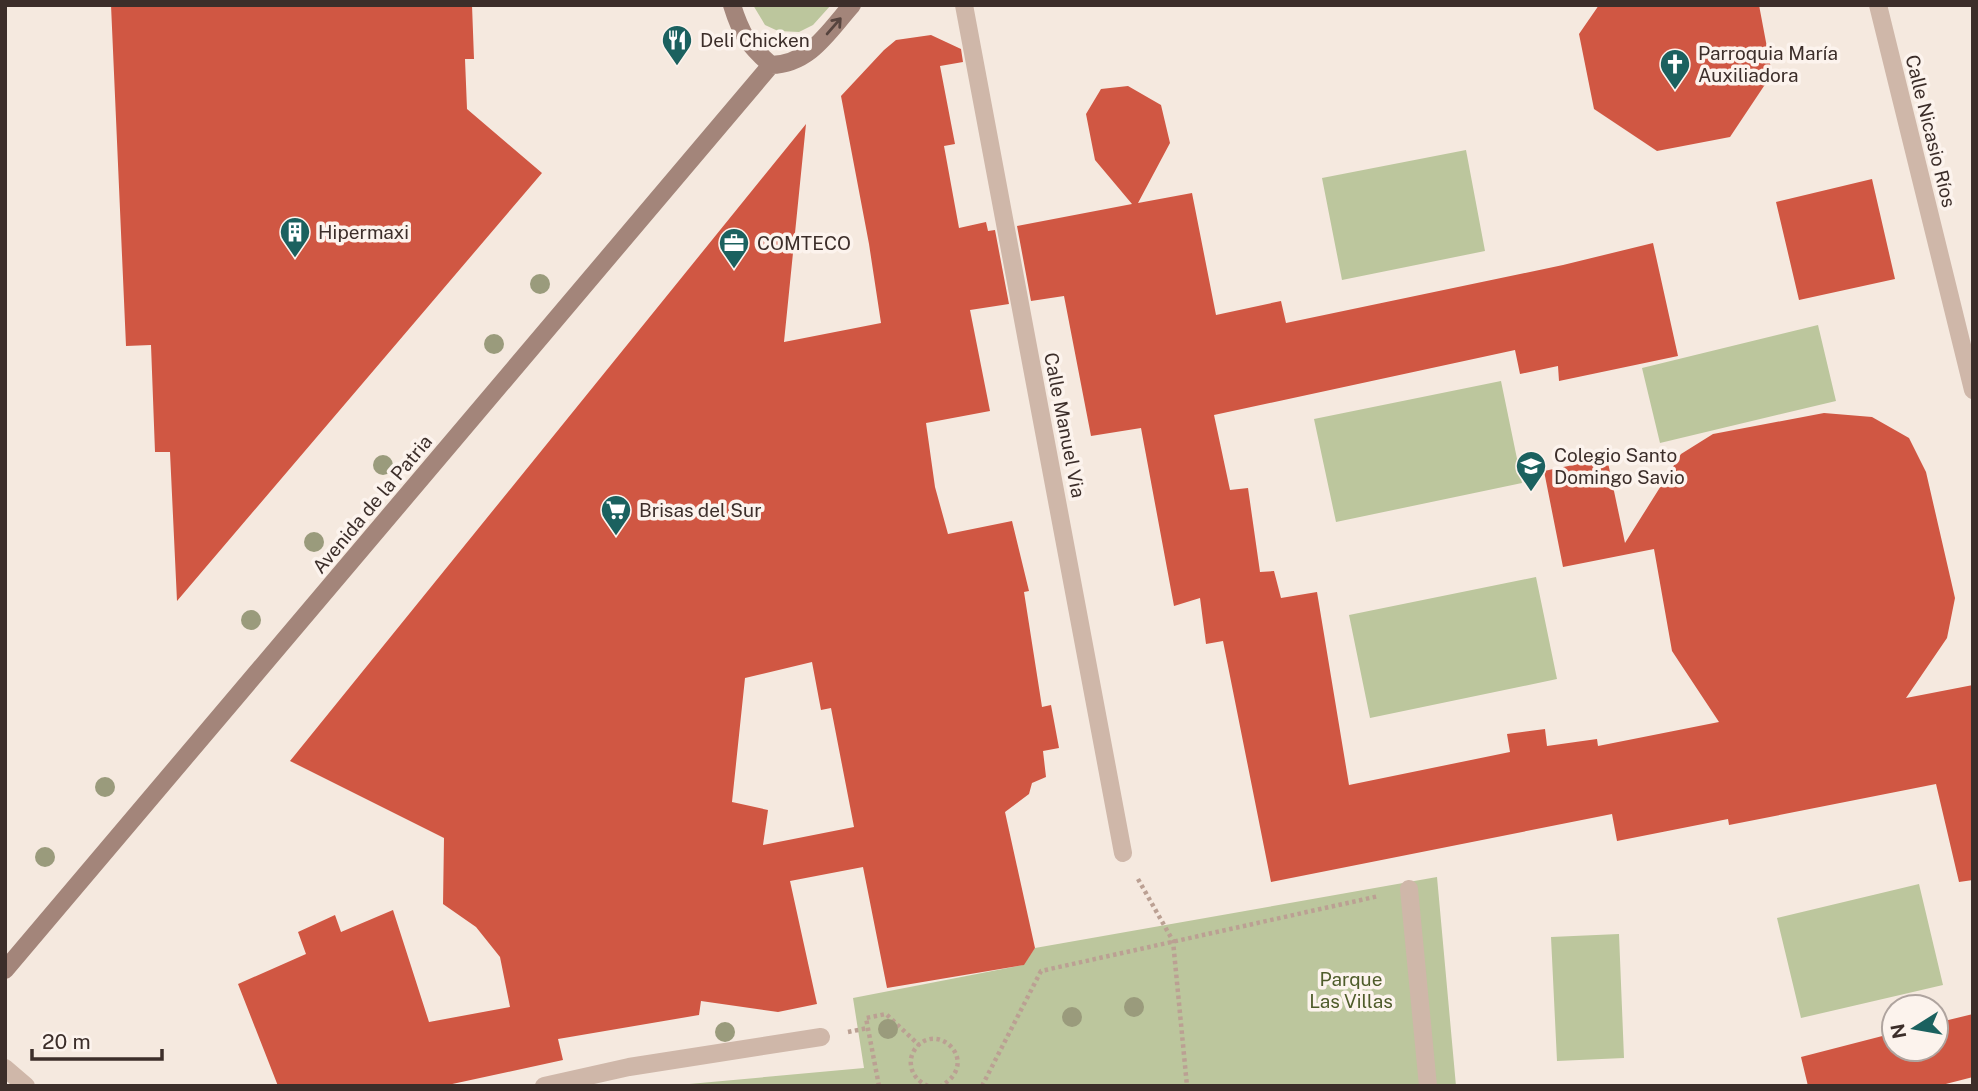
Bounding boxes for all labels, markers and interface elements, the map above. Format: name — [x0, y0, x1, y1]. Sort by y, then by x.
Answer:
one-way arrow — [826, 18, 842, 36]
restaurant icon: Deli Chicken — [660, 23, 694, 67]
place label: Deli Chicken — [700, 29, 810, 51]
place label: Parroquia María Auxiliadora — [1698, 42, 1838, 86]
church icon: Parroquia María Auxiliadora — [1658, 47, 1692, 91]
street label: Calle Nicasio Ríos — [1901, 53, 1961, 209]
building icon: Hipermaxi — [278, 215, 312, 259]
place label: Hipermaxi — [318, 221, 409, 243]
office icon: COMTECO — [717, 226, 751, 270]
place label: COMTECO — [757, 232, 851, 254]
street label: Calle Manuel Via — [1040, 351, 1090, 499]
street label: Avenida de la Patria — [308, 430, 436, 578]
place label: Colegio Santo Domingo Savio — [1554, 444, 1685, 488]
school or university icon: Colegio Santo Domingo Savio — [1514, 449, 1548, 493]
supermarket icon: Brisas del Sur — [599, 493, 633, 537]
place label: Brisas del Sur — [639, 499, 762, 521]
park label: Parque Las Villas — [1309, 968, 1393, 1012]
north arrow — [1880, 993, 1950, 1063]
scale bar — [32, 1018, 161, 1062]
text: N — [1886, 1022, 1911, 1041]
text: 20 m — [42, 1029, 91, 1054]

